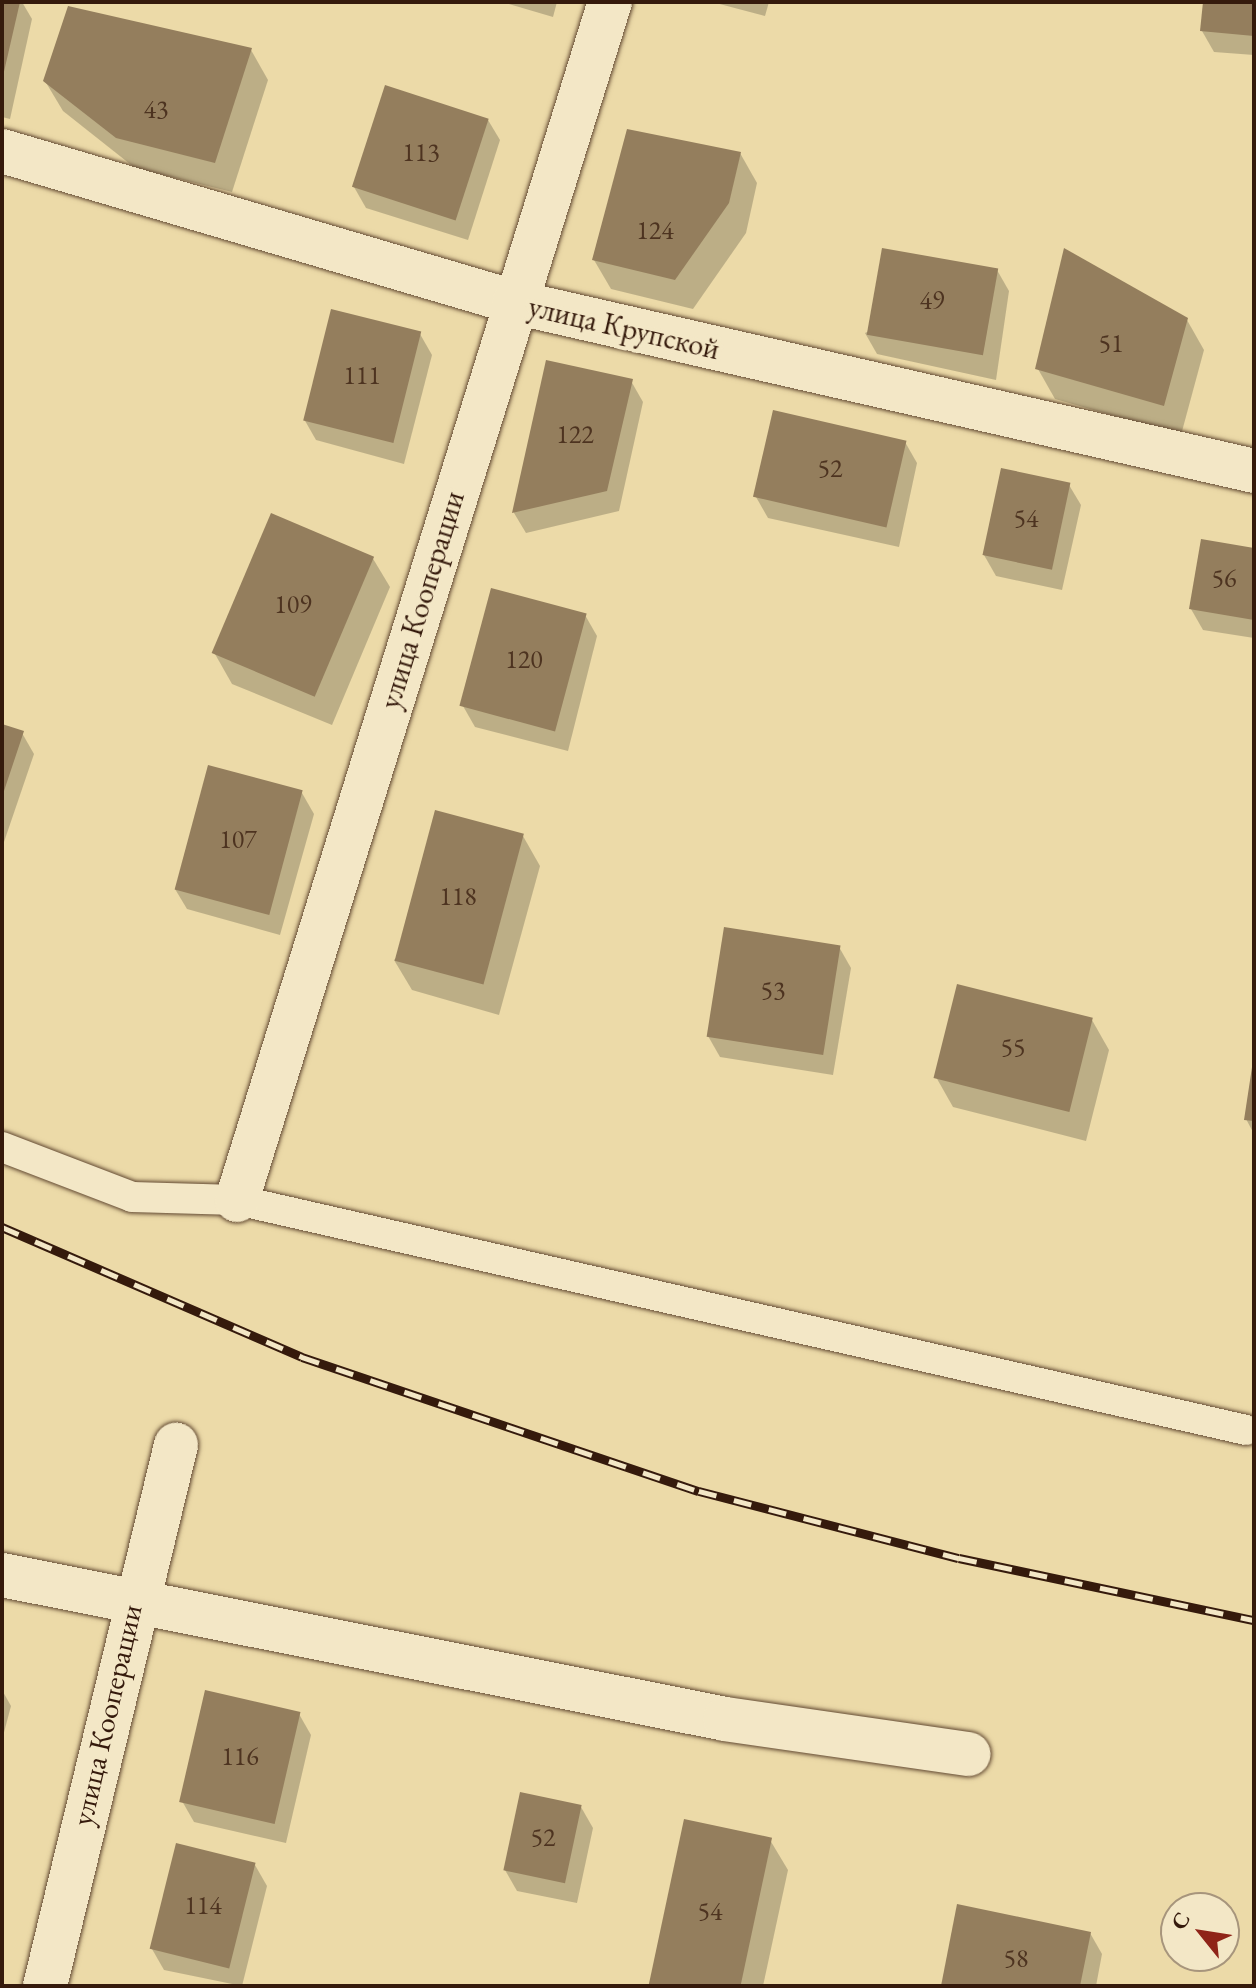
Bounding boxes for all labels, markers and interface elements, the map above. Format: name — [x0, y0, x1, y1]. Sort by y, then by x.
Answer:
house number: 43 — [144, 94, 168, 126]
house number: 113 — [402, 137, 440, 169]
house number: 124 — [636, 215, 674, 247]
house number: 49 — [920, 285, 944, 317]
street label: улица Крупской — [525, 289, 723, 367]
house number: 51 — [1099, 328, 1123, 360]
house number: 111 — [343, 360, 381, 392]
house number: 122 — [556, 419, 594, 451]
house number: 52 — [818, 453, 842, 485]
street label: улица Кооперации — [372, 487, 472, 713]
house number: 54 — [1014, 503, 1038, 535]
house number: 56 — [1212, 563, 1236, 595]
house number: 109 — [274, 589, 312, 621]
house number: 120 — [505, 644, 543, 676]
house number: 107 — [219, 824, 257, 856]
house number: 118 — [439, 881, 477, 913]
house number: 53 — [761, 975, 785, 1007]
house number: 55 — [1001, 1032, 1025, 1064]
street label: улица Кооперации — [64, 1601, 150, 1829]
house number: 116 — [221, 1741, 259, 1773]
house number: 52 — [531, 1822, 555, 1854]
house number: 114 — [184, 1890, 222, 1922]
north arrow — [1160, 1892, 1240, 1972]
house number: 54 — [698, 1896, 722, 1928]
text: С — [1164, 1907, 1197, 1935]
house number: 58 — [1004, 1943, 1028, 1975]

